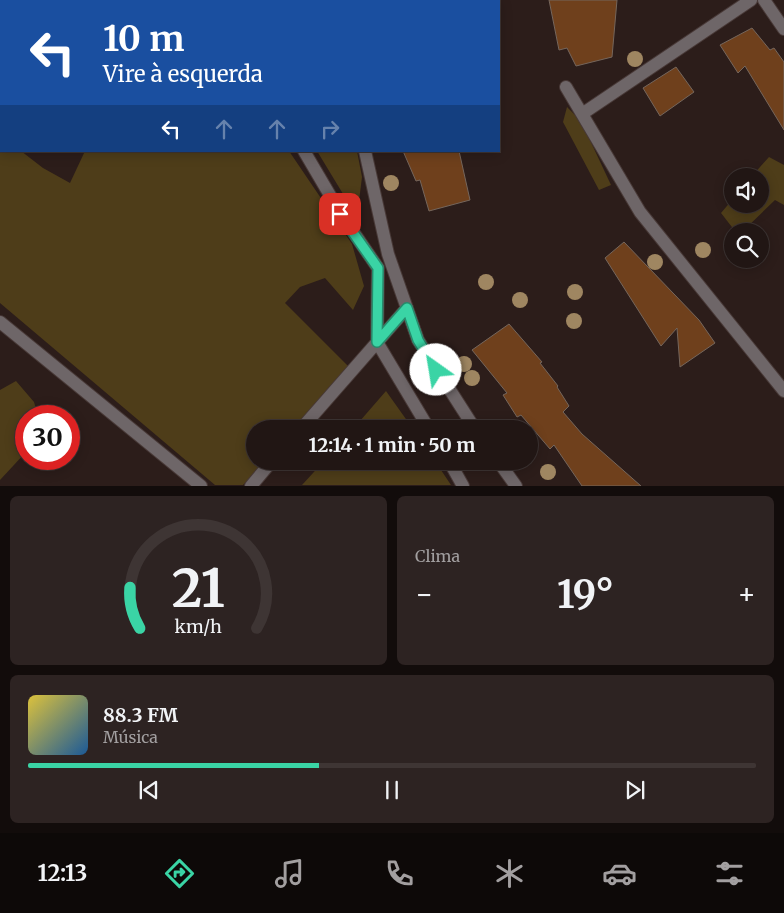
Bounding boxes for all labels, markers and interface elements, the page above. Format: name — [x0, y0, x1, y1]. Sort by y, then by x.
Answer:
text: 10 m — [103, 17, 184, 61]
icon: left — [20, 20, 85, 85]
text: Vire à esquerda — [103, 60, 263, 88]
icon: left — [157, 115, 185, 143]
icon: ahead — [210, 115, 238, 143]
icon: ahead — [263, 115, 291, 143]
icon: right — [316, 115, 344, 143]
map controls — [724, 168, 769, 268]
button: sound — [724, 168, 769, 213]
pin — [319, 193, 361, 235]
icon: arrive — [326, 200, 354, 228]
button: search — [724, 223, 769, 268]
position arrow — [409, 343, 461, 395]
speed limit sign: 30 — [15, 405, 80, 470]
text: 12:14 · 1 min · 50 m — [309, 433, 475, 457]
text: Clima — [415, 546, 460, 566]
text: 21 — [172, 556, 225, 621]
text: 19° — [557, 571, 614, 618]
text: − — [415, 576, 434, 612]
text: + — [737, 576, 756, 612]
text: km/h — [175, 615, 222, 638]
text: 88.3 FM — [103, 703, 178, 727]
text: Música — [103, 727, 158, 747]
icon: previous — [135, 776, 163, 804]
icon: pause — [378, 776, 406, 804]
icon: next — [621, 776, 649, 804]
icon: directions — [162, 856, 197, 891]
icon: music — [272, 856, 307, 891]
icon: phone — [382, 856, 417, 891]
icon: climate — [492, 856, 527, 891]
icon: car — [602, 856, 637, 891]
icon: filters — [712, 856, 747, 891]
text: 12:13 — [37, 859, 87, 887]

